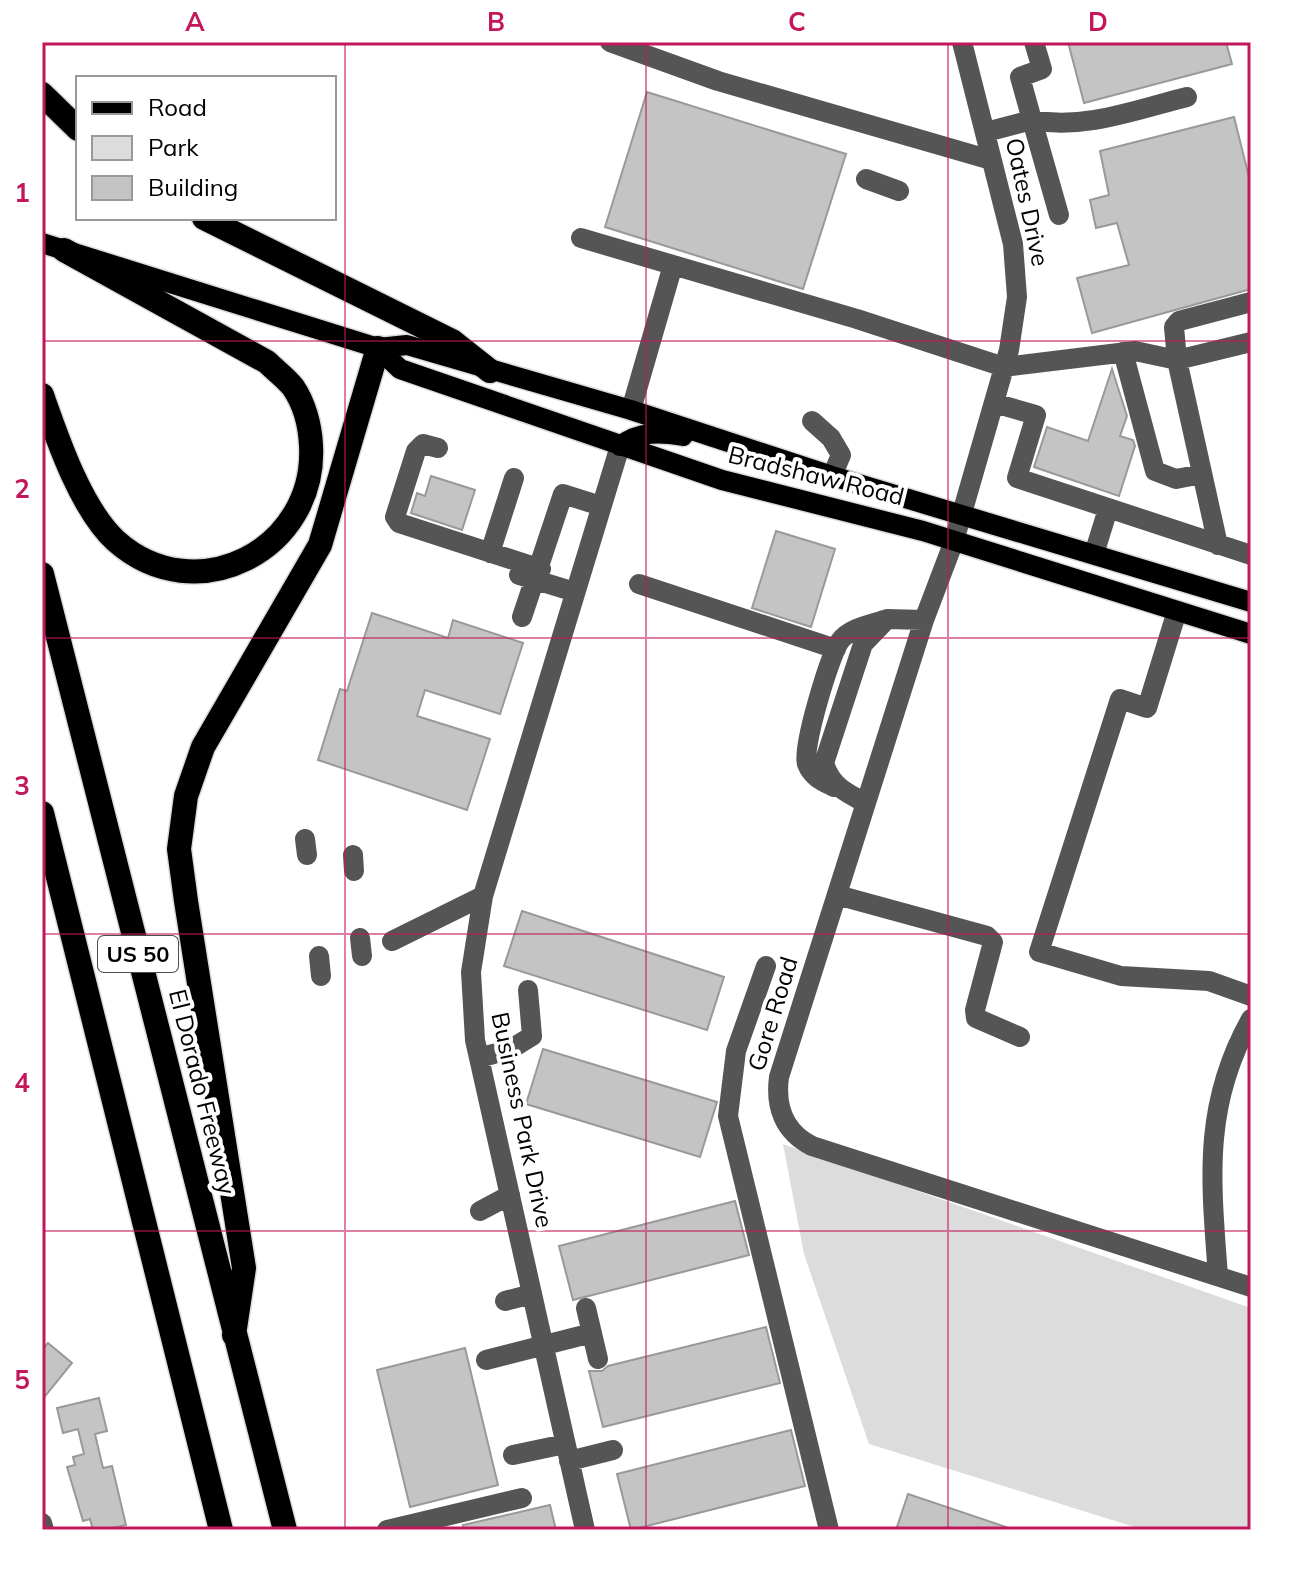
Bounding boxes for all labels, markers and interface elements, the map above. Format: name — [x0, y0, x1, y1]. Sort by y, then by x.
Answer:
text: A — [185, 5, 205, 38]
text: B — [487, 5, 505, 38]
text: C — [788, 5, 806, 38]
text: D — [1088, 5, 1108, 38]
legend — [76, 76, 336, 220]
text: Road — [148, 92, 207, 122]
text: Park — [148, 132, 199, 162]
street label: Oates Drive — [1000, 135, 1056, 269]
text: Building — [148, 172, 238, 202]
text: 1 — [14, 176, 30, 209]
street label: Bradshaw Road — [725, 439, 907, 511]
text: 2 — [14, 472, 30, 505]
text: 3 — [14, 769, 30, 802]
road number: US 50 — [98, 936, 178, 972]
street label: Gore Road — [740, 953, 804, 1075]
street label: El Dorado Freeway — [163, 986, 243, 1198]
street label: Business Park Drive — [485, 1009, 560, 1230]
text: 4 — [14, 1066, 30, 1099]
text: 5 — [14, 1363, 30, 1396]

